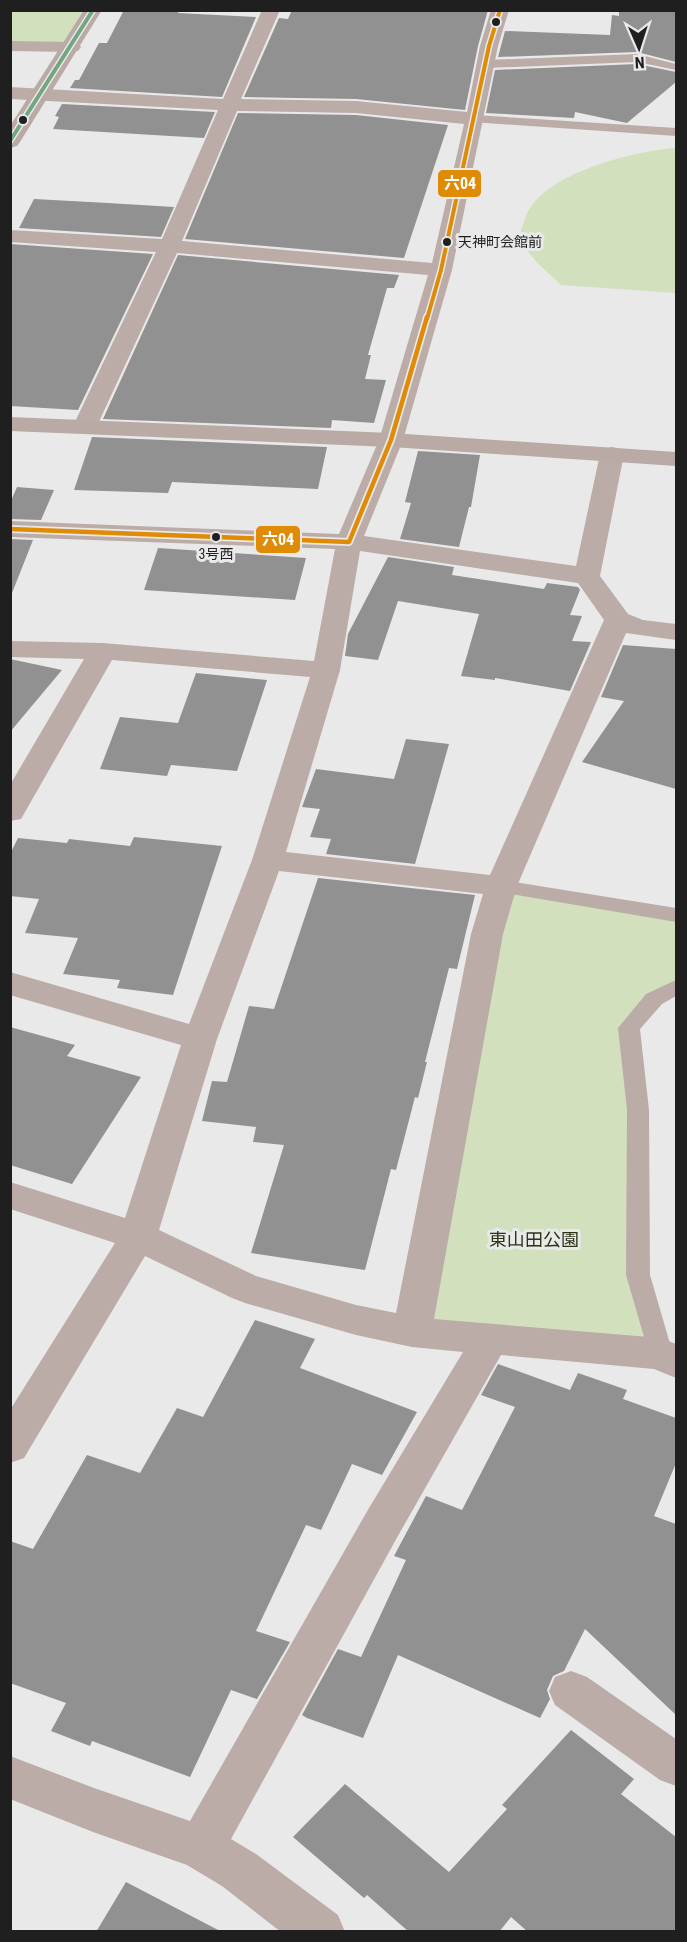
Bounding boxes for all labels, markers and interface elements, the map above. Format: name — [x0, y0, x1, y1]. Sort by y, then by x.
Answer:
unlabelled marker — [490, 16, 502, 28]
north arrow — [609, 18, 669, 78]
text: N — [634, 53, 645, 72]
unlabelled marker — [17, 114, 29, 126]
line badge: 六04 — [437, 169, 482, 198]
text: 六04 — [444, 174, 476, 193]
place label: 天神町会館前 — [458, 234, 542, 250]
marker: 天神町会館前 — [441, 236, 453, 248]
line badge: 六04 — [255, 525, 301, 554]
text: 六04 — [262, 530, 294, 549]
marker: 3号西 — [210, 531, 222, 543]
place label: 3号西 — [199, 546, 233, 562]
park label: 東山田公園 — [489, 1229, 579, 1250]

